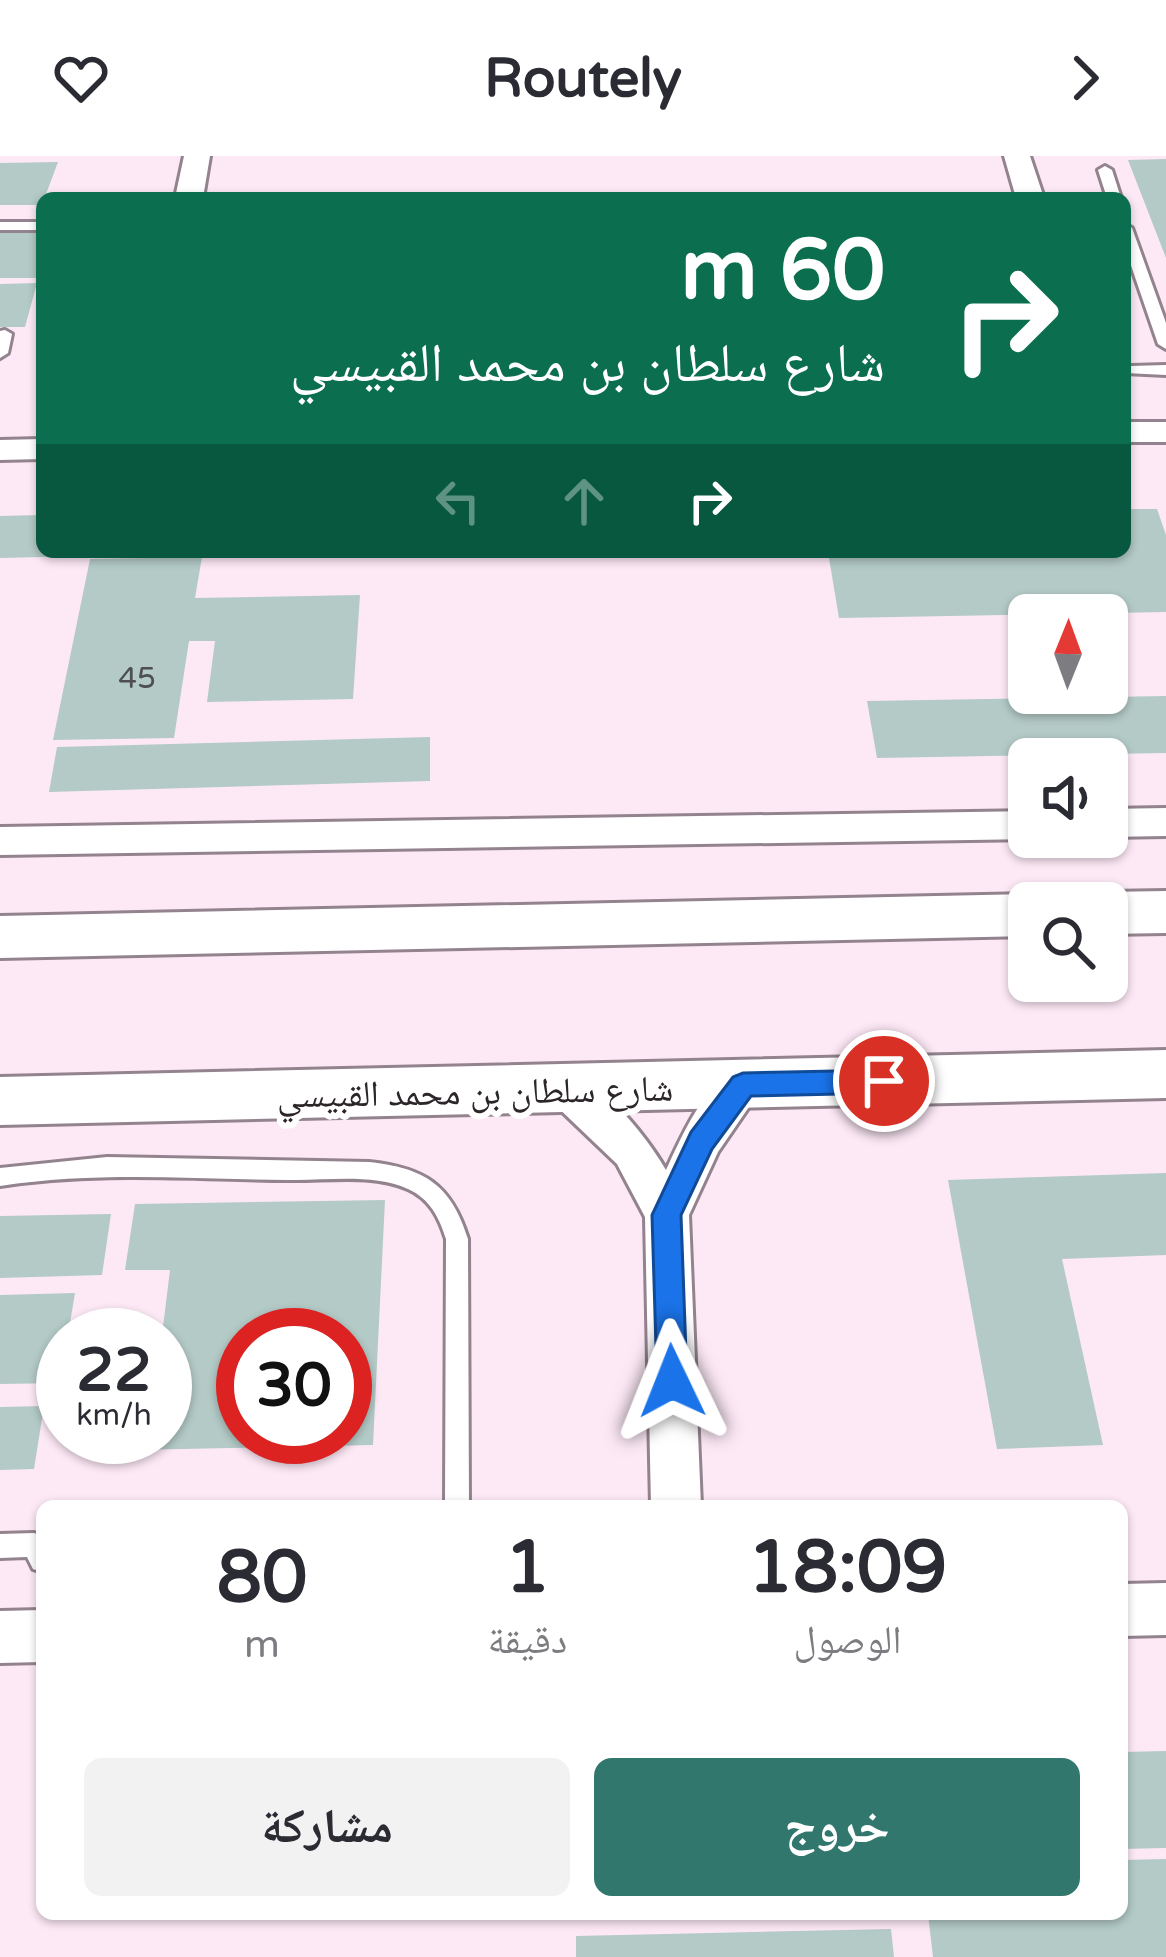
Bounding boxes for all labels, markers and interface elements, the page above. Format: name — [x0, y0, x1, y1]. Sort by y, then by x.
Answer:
icon: heart — [48, 45, 114, 111]
icon: forward — [1052, 45, 1118, 111]
text: Routely — [484, 46, 682, 111]
text: 60 m — [681, 221, 885, 322]
icon: right — [927, 240, 1083, 396]
text: شارع سلطان بن محمد القبيسي — [290, 331, 885, 396]
icon: left — [425, 468, 491, 534]
icon: ahead — [551, 468, 617, 534]
icon: right — [677, 468, 743, 534]
north arrow — [1008, 594, 1128, 714]
map controls — [1008, 594, 1128, 1002]
house number: 45 — [118, 660, 156, 697]
button: sound — [1008, 738, 1128, 858]
button: search — [1008, 882, 1128, 1002]
pin — [833, 1030, 935, 1132]
icon: arrive — [851, 1048, 917, 1114]
street label: شارع سلطان بن محمد القبيسي — [276, 1068, 674, 1124]
speed limit sign: 30 — [216, 1308, 372, 1464]
position arrow — [609, 1318, 735, 1444]
text: 22 — [76, 1335, 152, 1407]
text: km/h — [76, 1397, 152, 1434]
text: 1 — [505, 1525, 550, 1612]
text: 18:09 — [748, 1525, 947, 1612]
text: 80 — [217, 1535, 307, 1622]
text: دقيقة — [488, 1617, 567, 1664]
text: الوصول — [794, 1617, 902, 1664]
text: m — [244, 1621, 280, 1668]
button: مشاركة — [84, 1758, 570, 1896]
button: خروج — [594, 1758, 1080, 1896]

